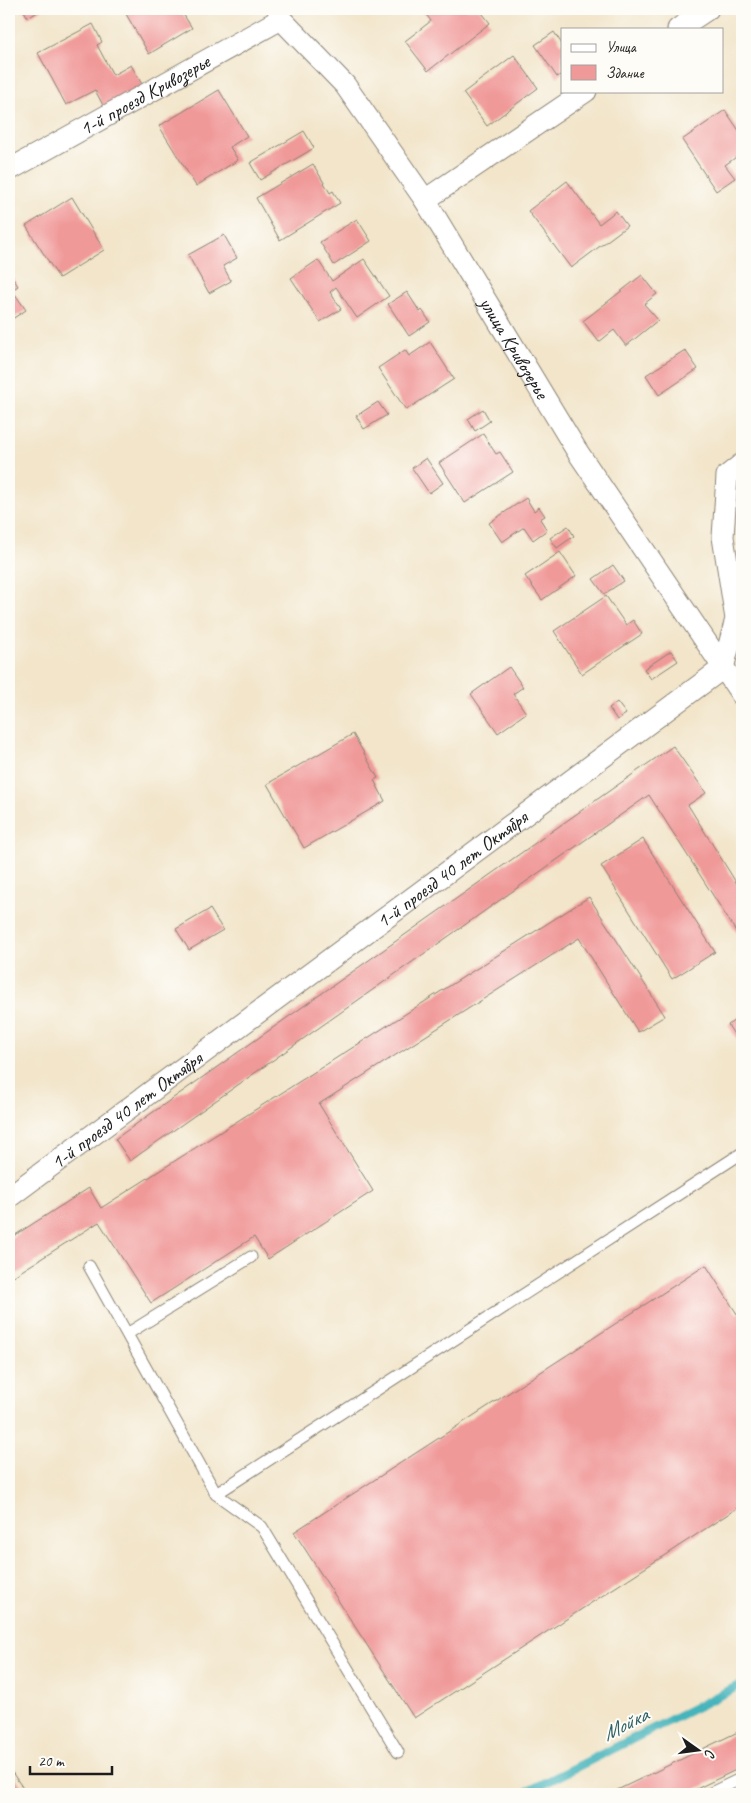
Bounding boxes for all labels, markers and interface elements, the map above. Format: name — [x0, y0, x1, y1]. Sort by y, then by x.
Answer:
legend — [561, 28, 724, 92]
text: Улица — [606, 38, 637, 57]
street label: 1-й проезд Кривозерье — [75, 48, 216, 141]
text: Здание — [606, 64, 645, 83]
street label: улица Кривозерье — [473, 291, 555, 405]
street label: 1-й проезд 40 лет Октября — [371, 804, 534, 934]
street label: 1-й проезд 40 лет Октября — [46, 1045, 209, 1175]
water label: Мойка — [598, 1701, 654, 1746]
north arrow — [674, 1726, 724, 1776]
scale bar — [30, 1743, 112, 1775]
text: С — [701, 1748, 719, 1760]
text: 20 m — [38, 1752, 65, 1771]

